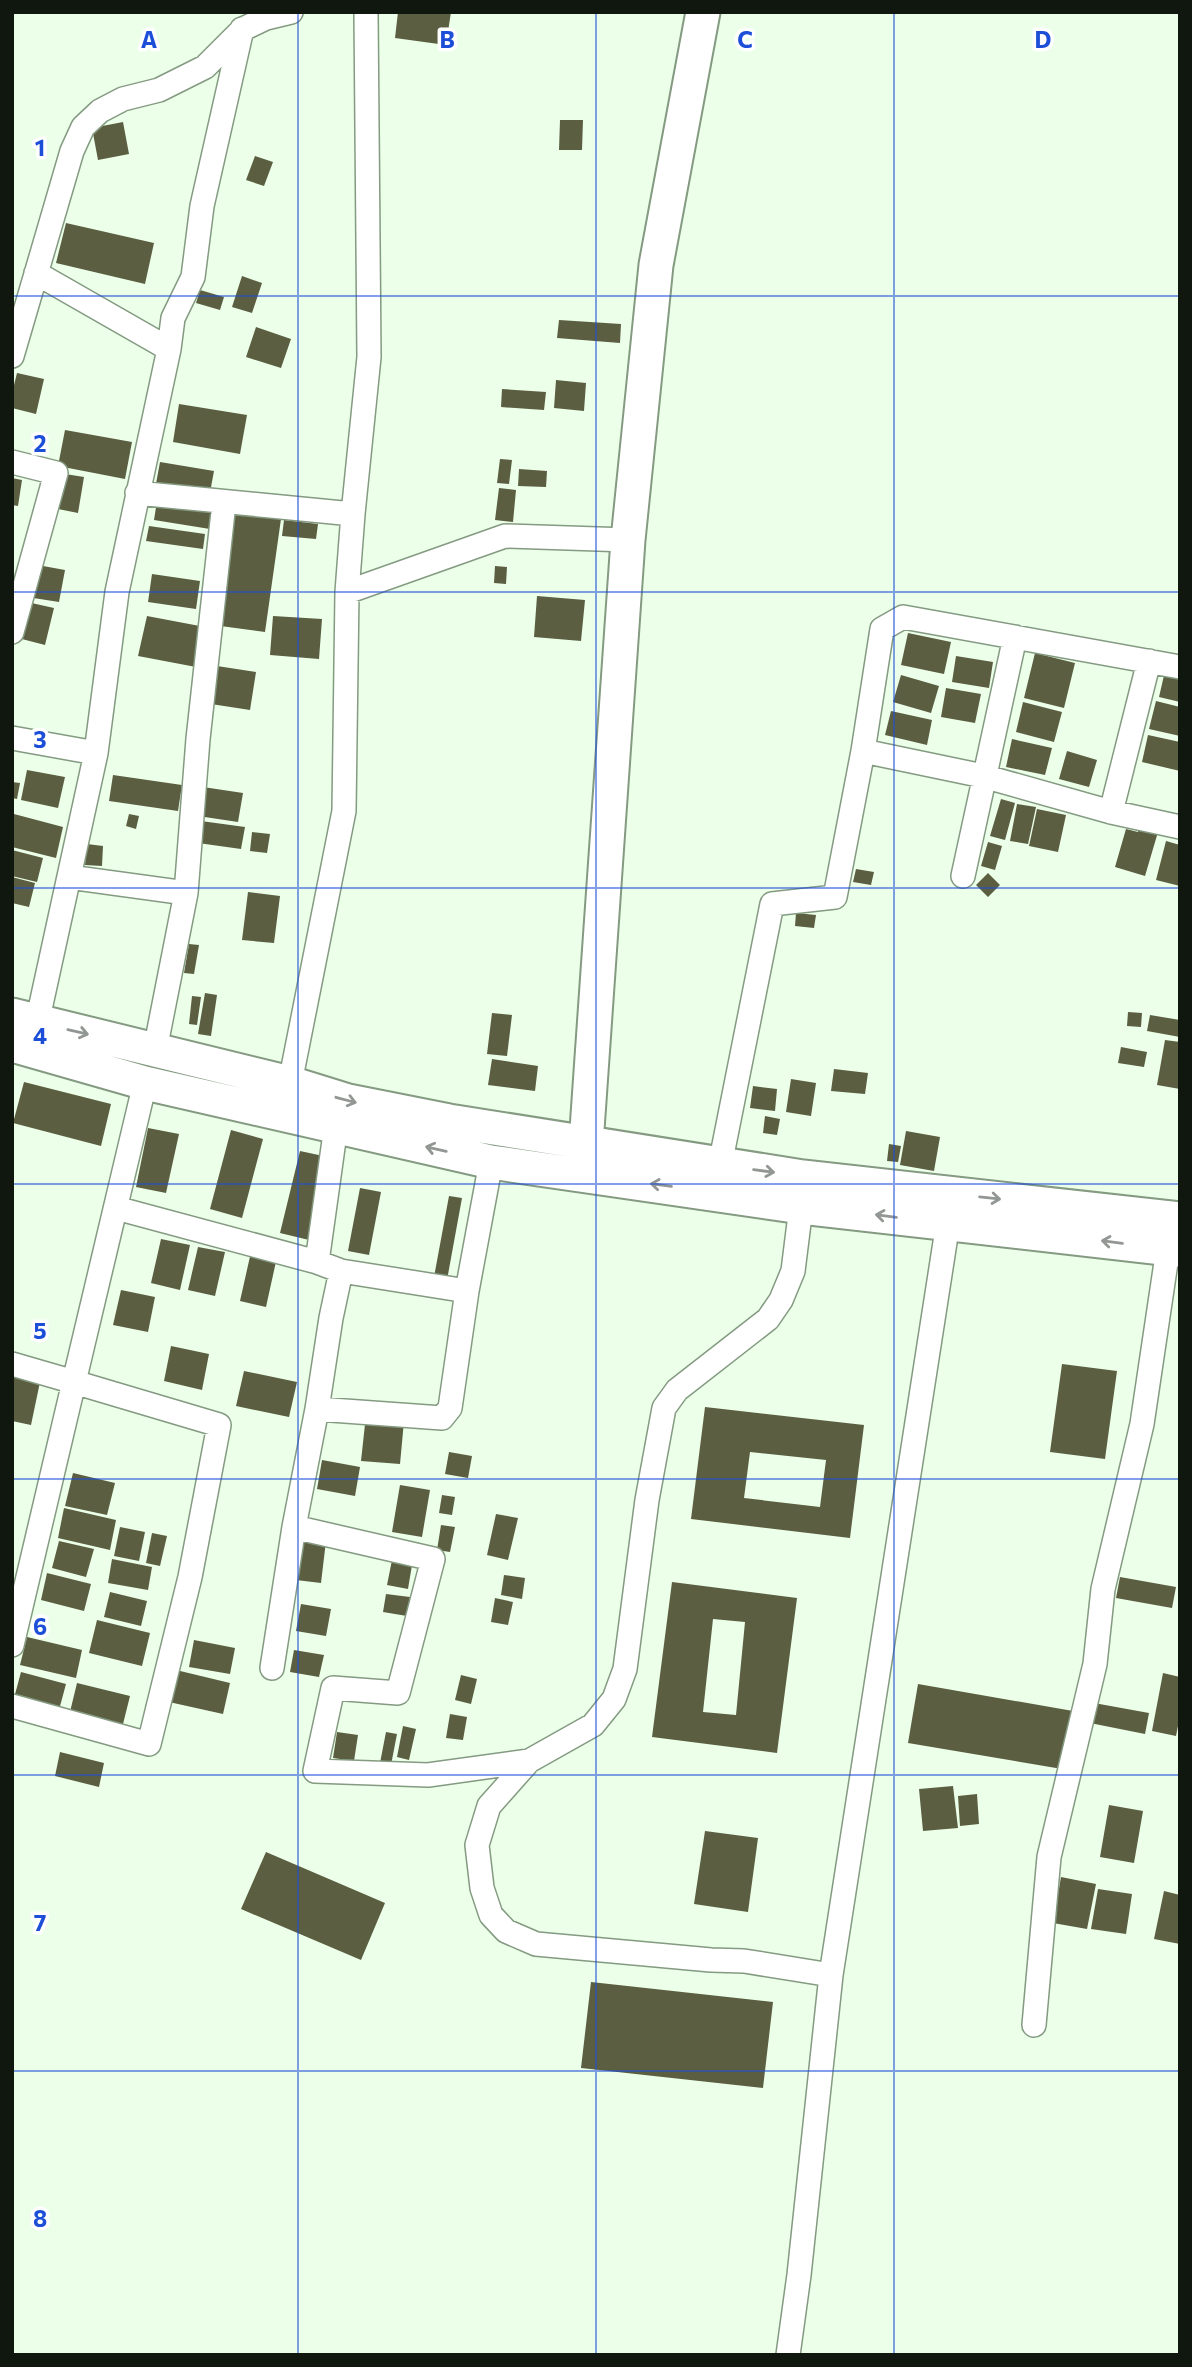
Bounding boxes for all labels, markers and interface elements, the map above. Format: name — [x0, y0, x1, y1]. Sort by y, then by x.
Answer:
text: A — [141, 25, 158, 53]
text: B — [439, 25, 455, 53]
text: C — [737, 25, 753, 53]
text: D — [1035, 25, 1052, 53]
text: 1 — [35, 133, 45, 161]
text: 2 — [33, 429, 47, 457]
text: 3 — [33, 725, 47, 753]
text: 4 — [33, 1021, 47, 1049]
one-way arrow — [66, 1026, 89, 1040]
one-way arrow — [334, 1094, 357, 1107]
one-way arrow — [425, 1142, 448, 1155]
one-way arrow — [752, 1165, 774, 1178]
one-way arrow — [650, 1179, 672, 1192]
one-way arrow — [978, 1192, 1000, 1205]
one-way arrow — [875, 1210, 898, 1223]
one-way arrow — [1101, 1236, 1124, 1249]
text: 5 — [33, 1316, 47, 1344]
text: 6 — [33, 1612, 47, 1640]
text: 7 — [34, 1908, 46, 1936]
text: 8 — [33, 2204, 47, 2232]

